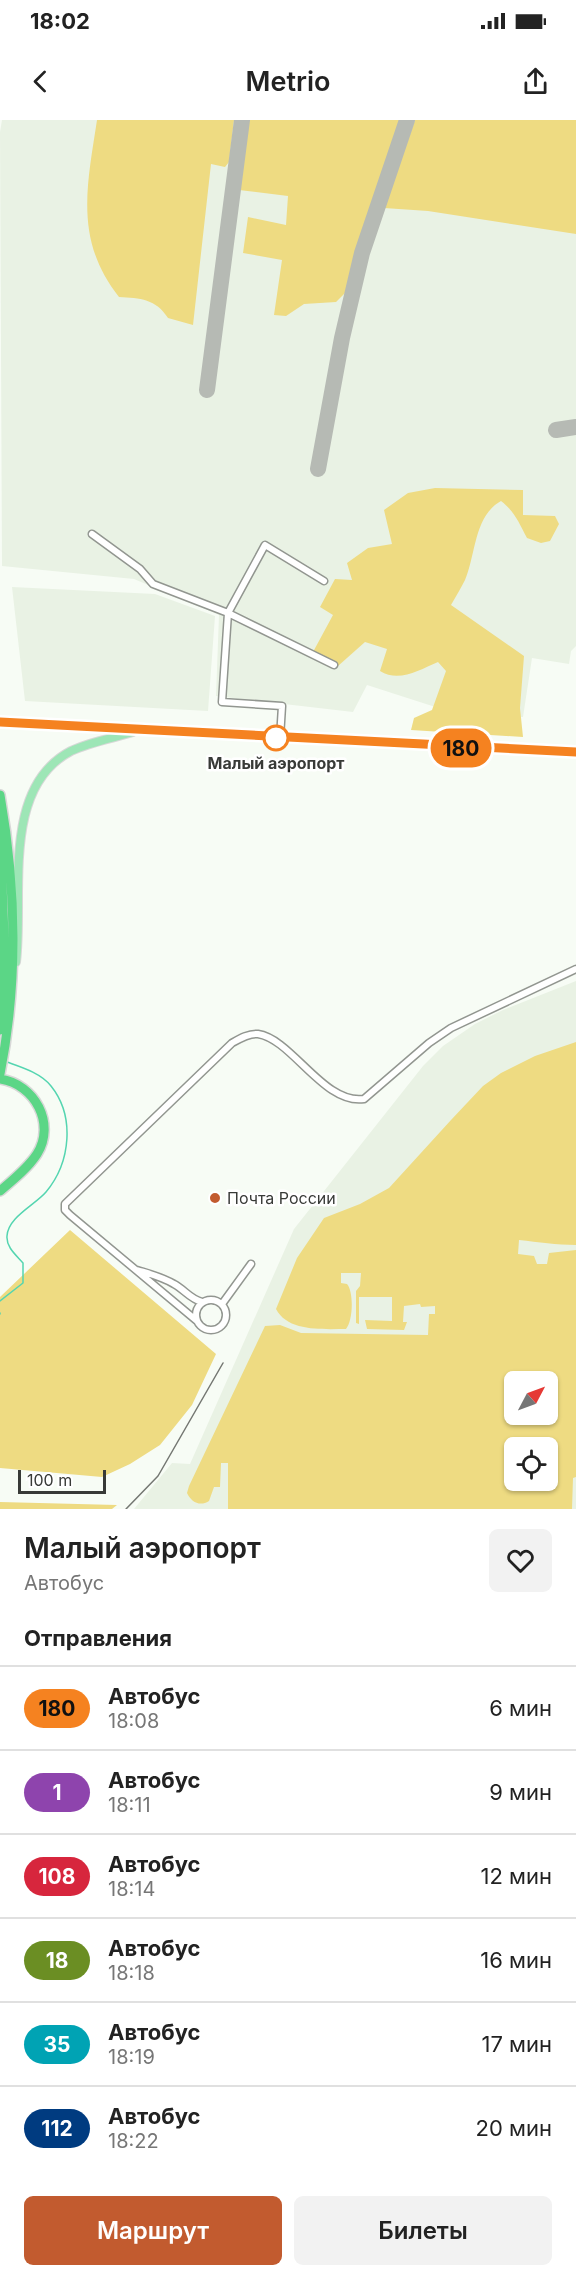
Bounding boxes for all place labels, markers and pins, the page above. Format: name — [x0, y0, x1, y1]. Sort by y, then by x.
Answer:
marker: Малый аэропорт — [263, 725, 289, 751]
place label: Малый аэропорт — [208, 753, 344, 773]
place label: Почта России — [227, 1188, 336, 1208]
marker: Почта России — [208, 1191, 222, 1205]

